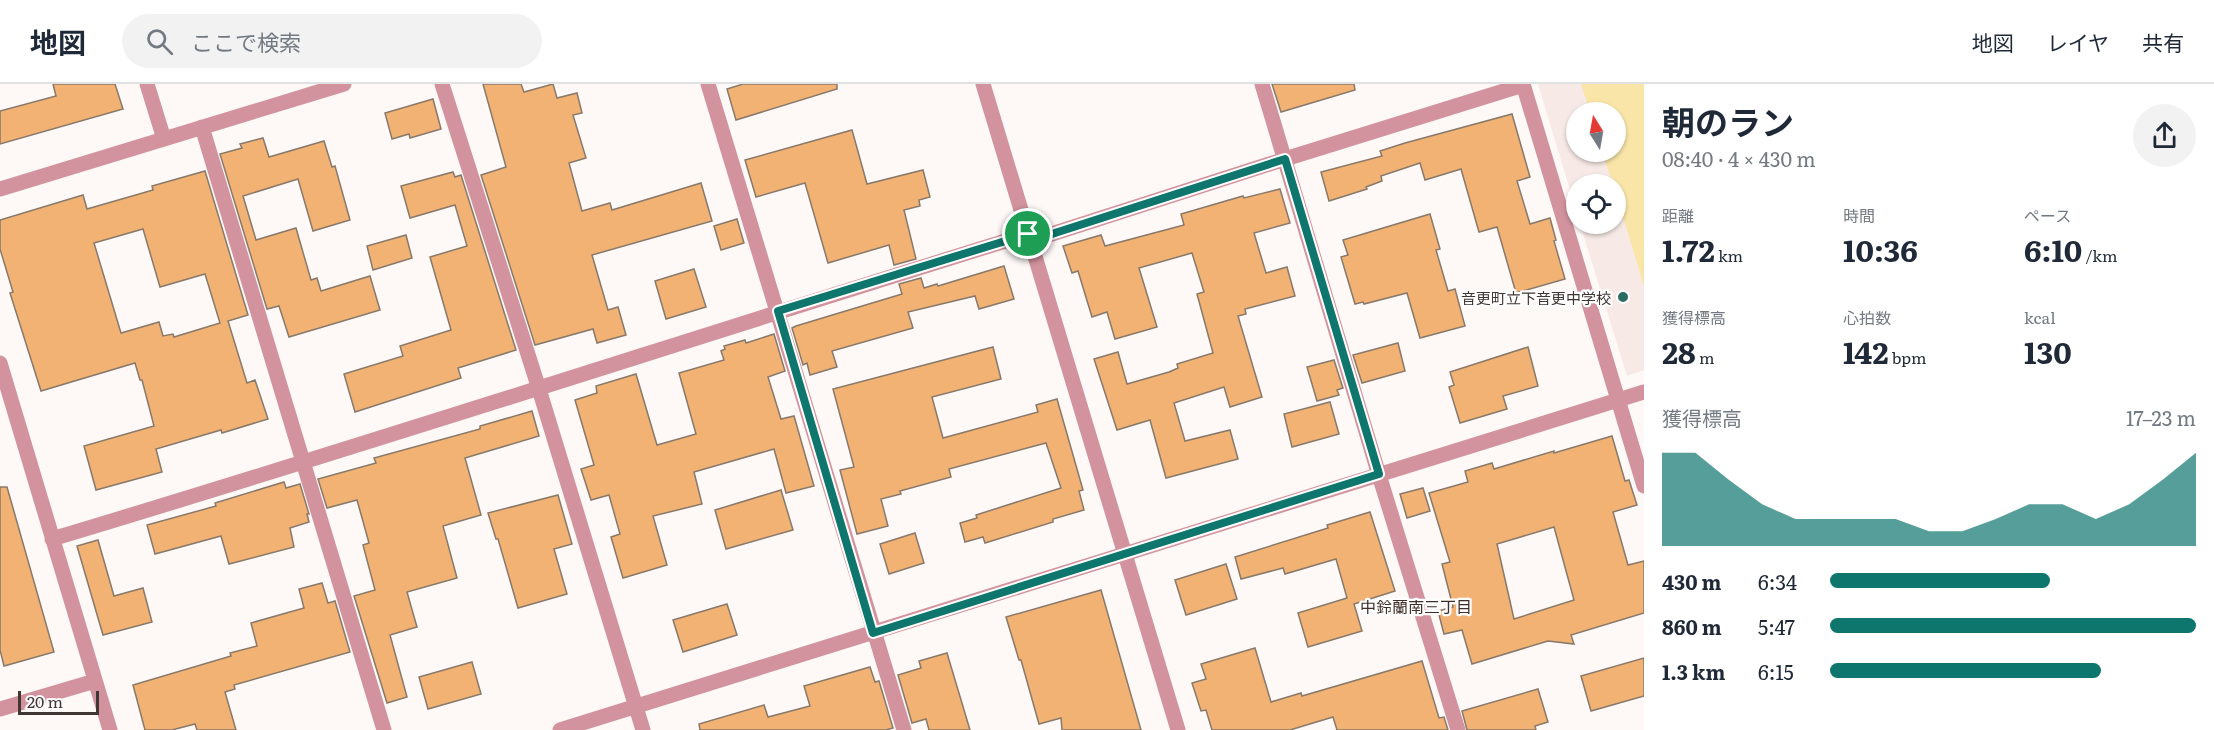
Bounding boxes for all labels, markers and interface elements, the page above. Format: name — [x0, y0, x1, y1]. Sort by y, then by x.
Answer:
search box — [122, 14, 542, 68]
text: 地図 — [30, 20, 86, 62]
icon: search — [143, 25, 176, 58]
text: ここで検索 — [191, 25, 301, 58]
text: 地図 — [1972, 26, 2014, 57]
text: レイヤ — [2047, 26, 2109, 57]
text: 共有 — [2142, 26, 2184, 57]
text: 朝のラン — [1662, 96, 1794, 145]
north arrow — [1566, 102, 1626, 162]
map controls — [1566, 102, 1626, 234]
button: share — [2133, 104, 2196, 167]
text: 08:40 · 4 × 430 m — [1662, 143, 1816, 173]
button: locate — [1566, 174, 1626, 234]
text: 距離 — [1662, 203, 1694, 227]
text: 時間 — [1843, 203, 1875, 227]
text: ペース — [2024, 203, 2071, 227]
pin — [1002, 208, 1053, 259]
icon: arrive — [1011, 217, 1044, 250]
text: 1.72 — [1662, 227, 1715, 271]
text: 10:36 — [1843, 227, 1918, 271]
text: 6:10 — [2024, 227, 2082, 271]
text: km — [1715, 243, 1743, 267]
text: /km — [2082, 243, 2118, 267]
place label: 音更町立下音更中学校 — [1461, 286, 1611, 309]
marker: 音更町立下音更中学校 — [1616, 290, 1630, 304]
text: 獲得標高 — [1662, 305, 1726, 329]
text: 心拍数 — [1843, 305, 1891, 329]
text: kcal — [2024, 305, 2056, 329]
text: 28 — [1662, 329, 1696, 373]
text: 142 — [1843, 329, 1889, 373]
text: 130 — [2024, 329, 2072, 373]
text: m — [1696, 345, 1715, 369]
text: bpm — [1889, 345, 1926, 369]
text: 獲得標高 — [1662, 402, 1742, 432]
text: 17–23 m — [2126, 402, 2196, 432]
text: 430 m — [1662, 566, 1721, 596]
text: 6:34 — [1758, 566, 1797, 596]
district label: 中鈴蘭南三丁目 — [1360, 594, 1472, 618]
text: 860 m — [1662, 611, 1722, 641]
text: 5:47 — [1758, 611, 1795, 641]
text: 1.3 km — [1662, 656, 1725, 686]
text: 6:15 — [1758, 656, 1794, 686]
scale bar — [18, 688, 99, 716]
text: 20 m — [27, 689, 63, 713]

